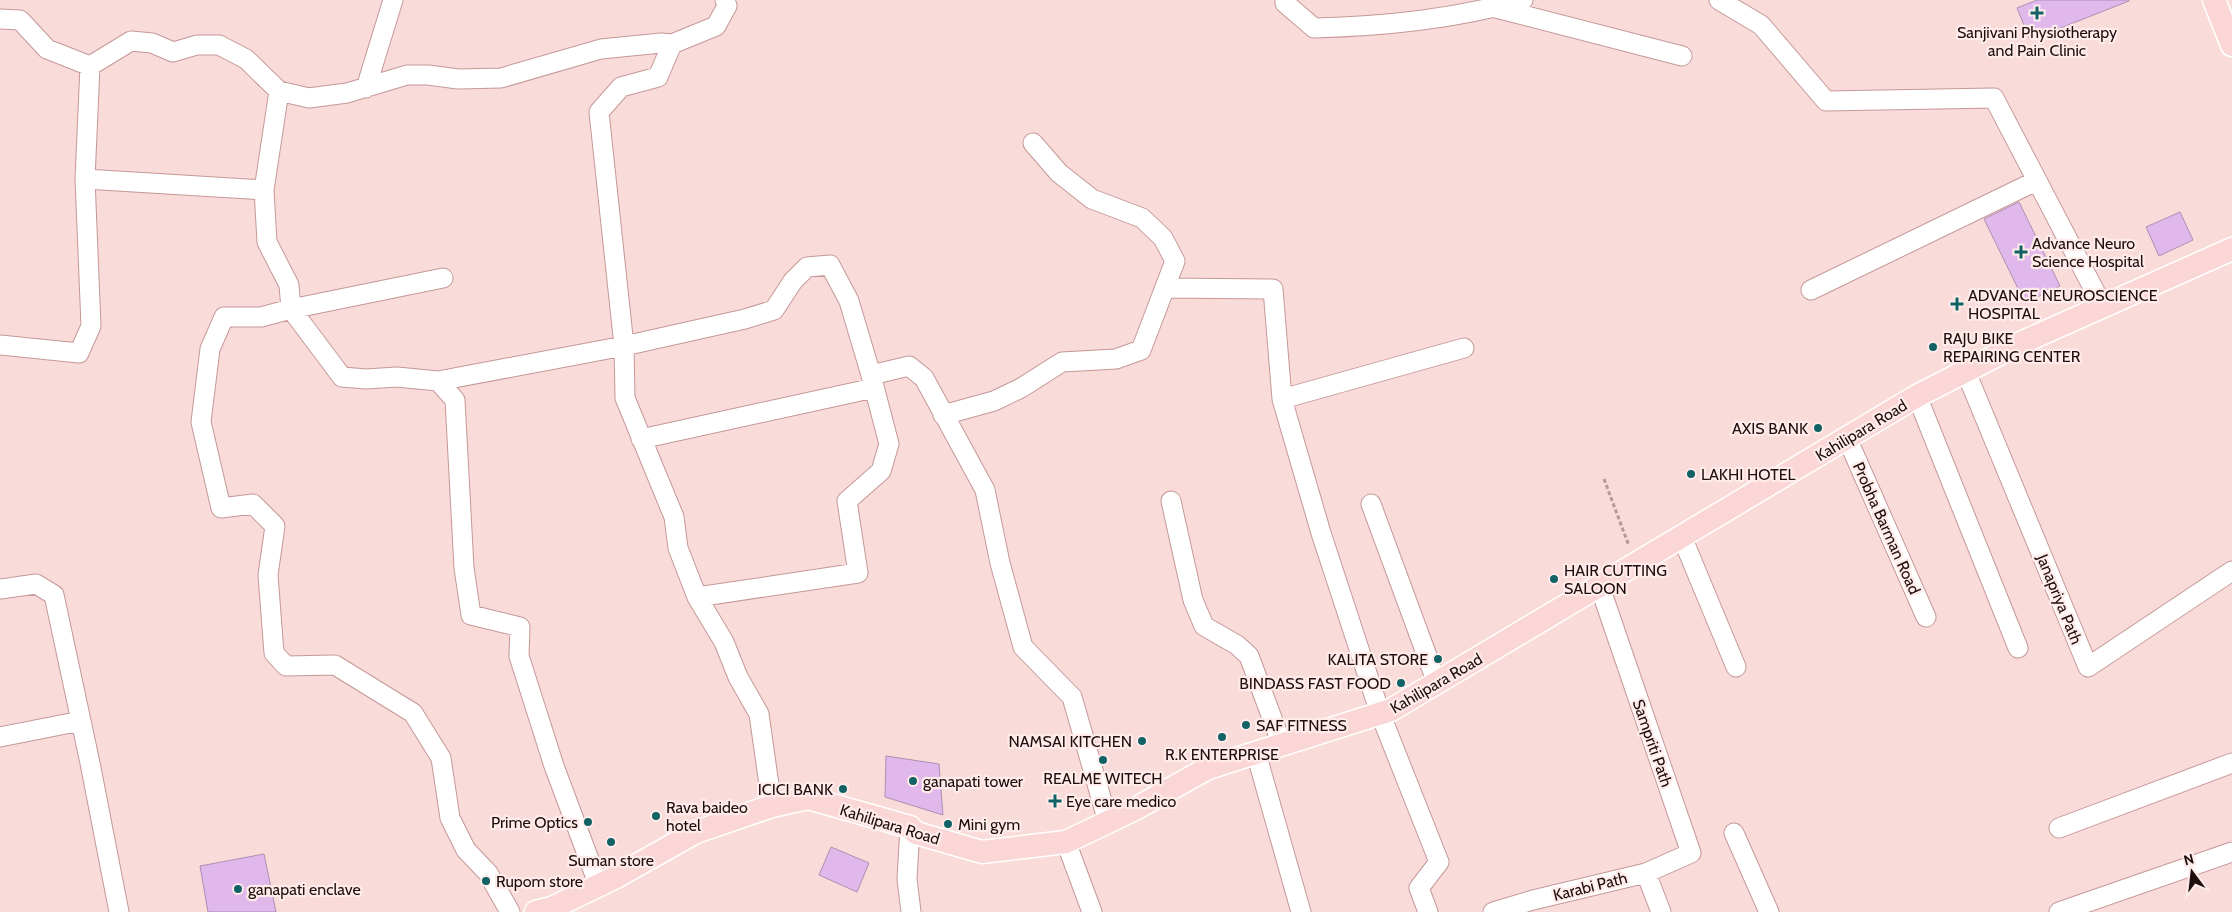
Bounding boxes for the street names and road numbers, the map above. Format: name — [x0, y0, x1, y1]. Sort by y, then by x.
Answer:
street label: Kahilipara Road — [1812, 396, 1911, 465]
street label: Probha Barman Road — [1849, 459, 1924, 597]
street label: Janapriya Path — [2032, 550, 2086, 647]
street label: Kahilipara Road — [1387, 649, 1486, 718]
street label: Sampriti Path — [1629, 697, 1676, 789]
street label: Kahilipara Road — [838, 800, 942, 849]
street label: Karabi Path — [1551, 868, 1629, 905]

